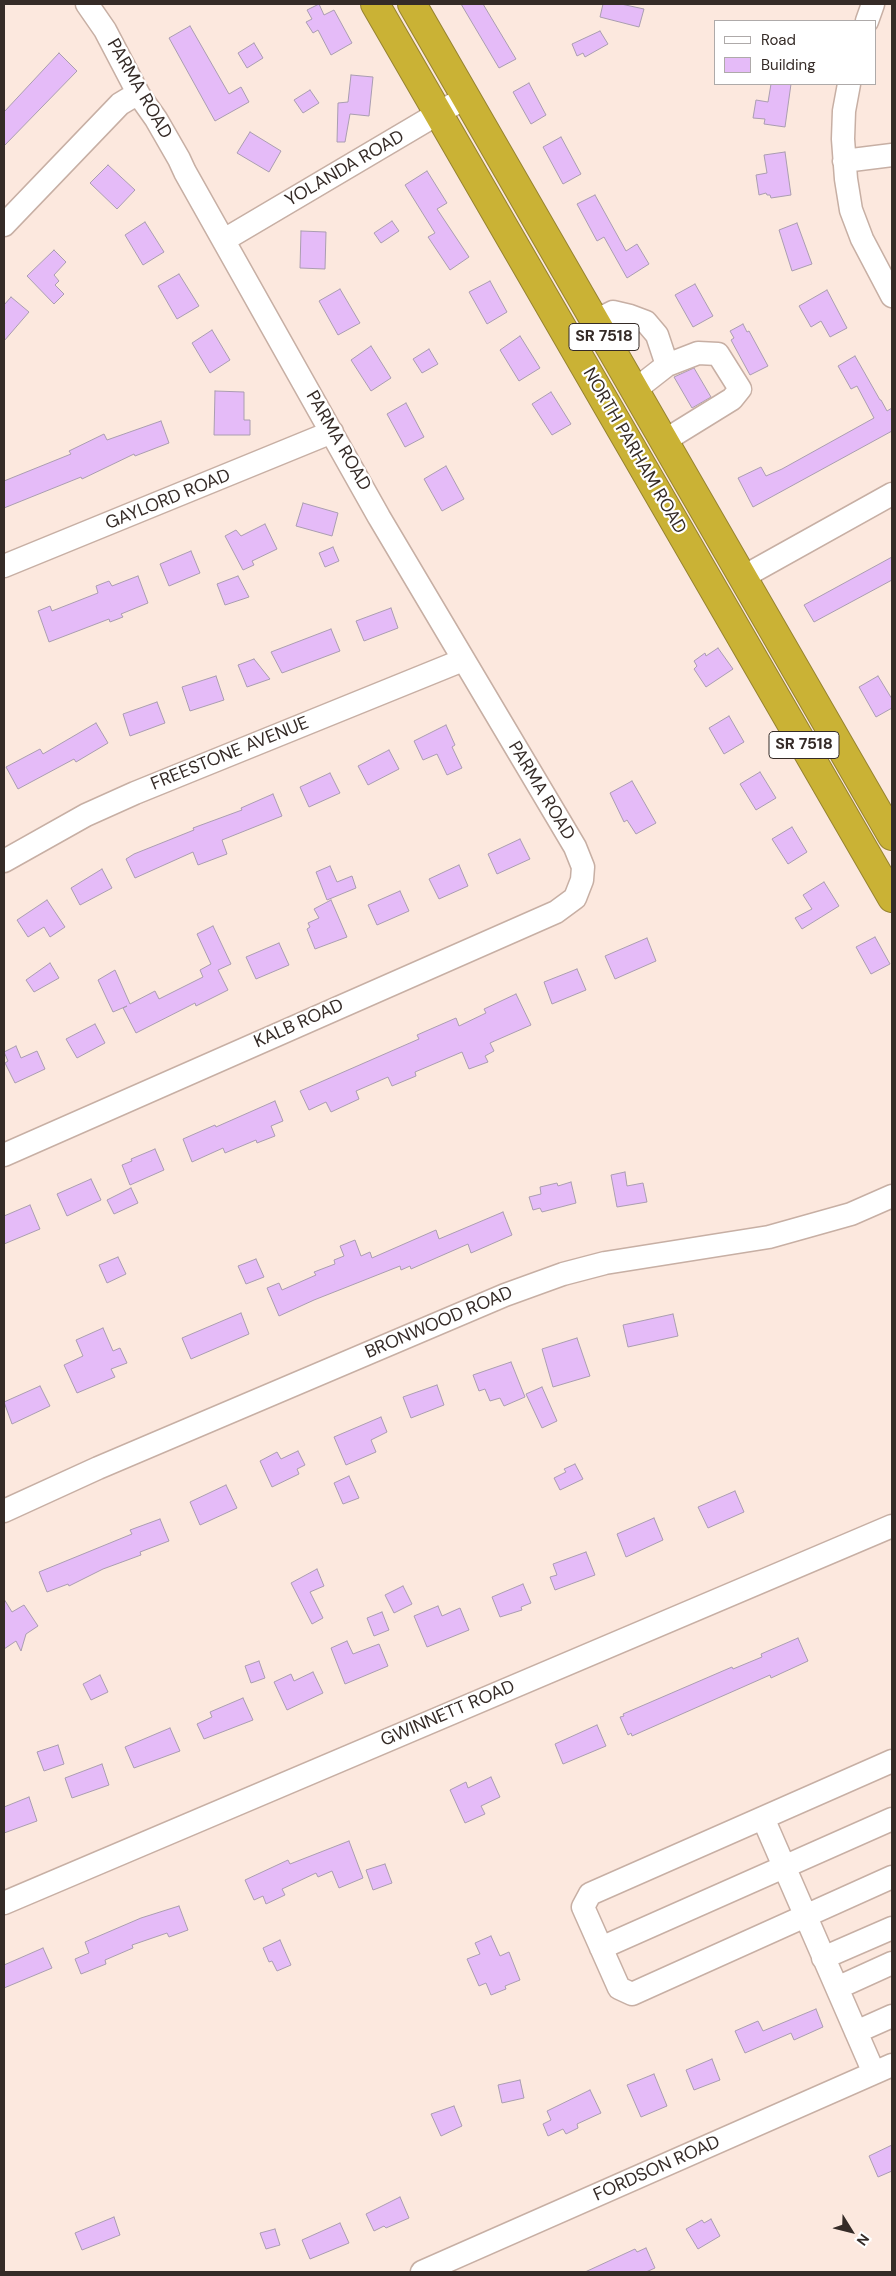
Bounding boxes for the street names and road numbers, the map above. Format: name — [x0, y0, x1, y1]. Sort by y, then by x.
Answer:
street label: PARMA ROAD — [102, 35, 176, 143]
street label: YOLANDA ROAD — [282, 126, 408, 212]
road number: SR 7518 — [569, 324, 639, 351]
street label: NORTH PARHAM ROAD — [578, 364, 690, 538]
street label: PARMA ROAD — [301, 387, 375, 495]
street label: GAYLORD ROAD — [102, 465, 234, 535]
street label: FREESTONE AVENUE — [148, 712, 312, 796]
road number: SR 7518 — [769, 732, 839, 758]
street label: PARMA ROAD — [503, 738, 579, 844]
street label: KALB ROAD — [251, 995, 347, 1053]
street label: BRONWOOD ROAD — [362, 1282, 516, 1364]
street label: GWINNETT ROAD — [378, 1676, 518, 1752]
street label: FORDSON ROAD — [590, 2131, 724, 2207]

